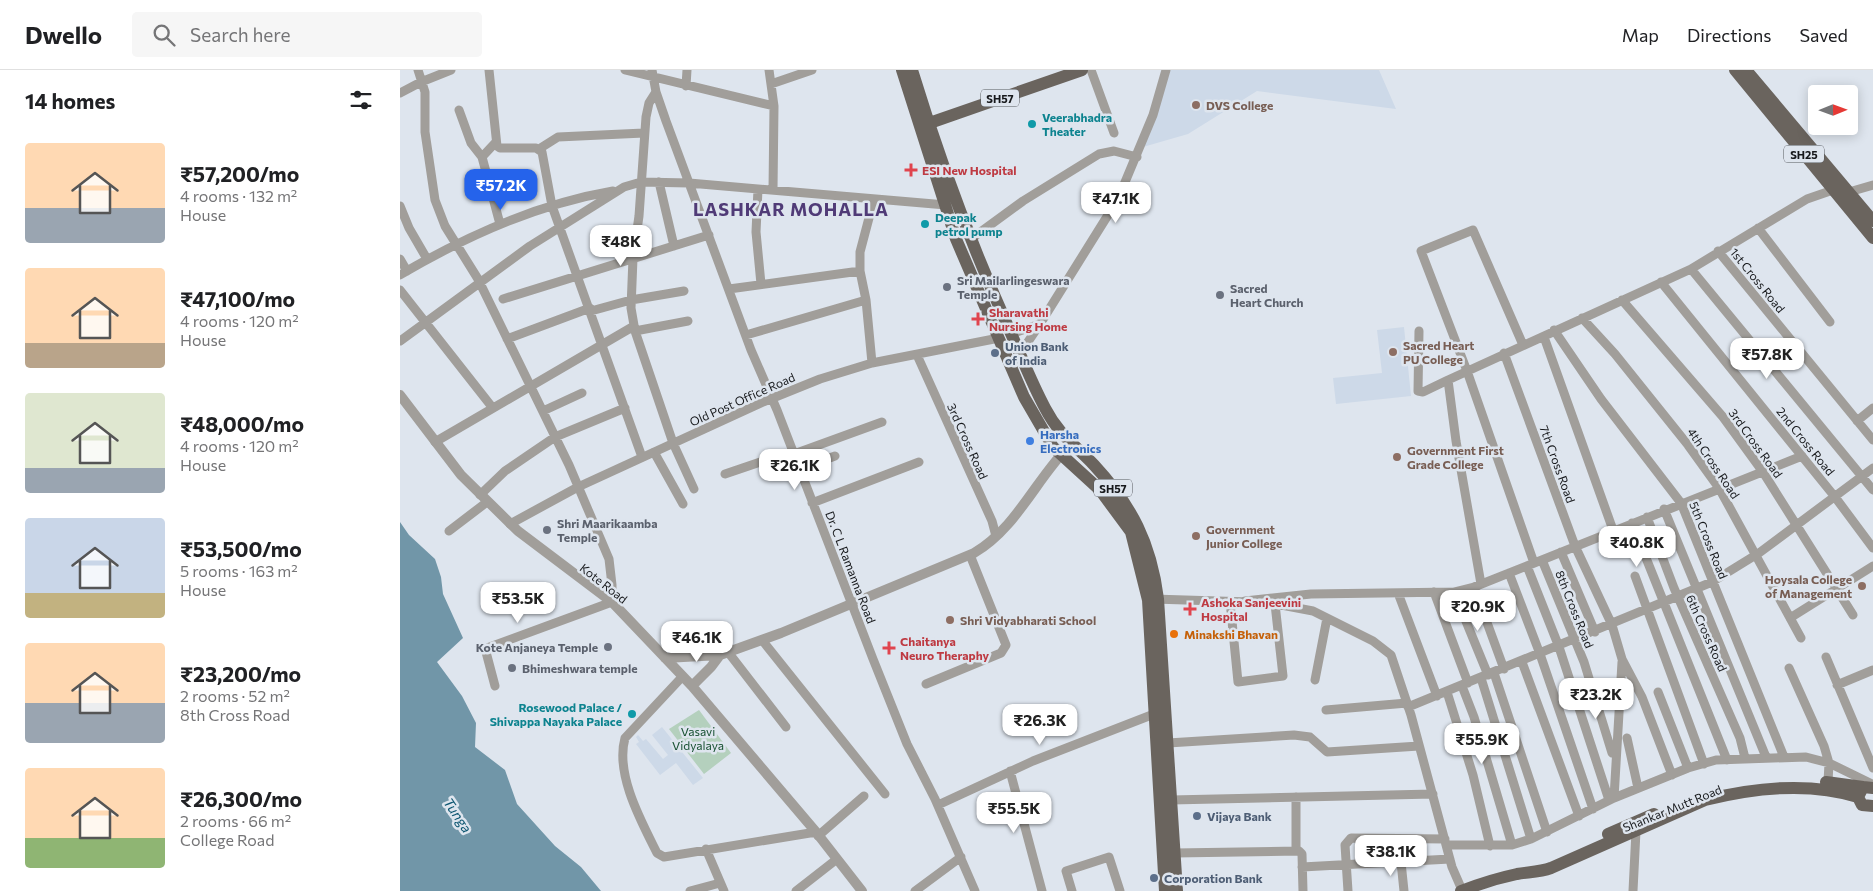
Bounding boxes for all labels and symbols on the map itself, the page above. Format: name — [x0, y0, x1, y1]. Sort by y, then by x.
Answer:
north arrow — [1808, 85, 1858, 135]
road number: SH57 — [981, 89, 1019, 106]
place label: DVS College — [1206, 98, 1273, 112]
marker: DVS College — [1190, 99, 1202, 111]
place label: Veerabhadra Theater — [1042, 110, 1112, 138]
marker: Veerabhadra Theater — [1026, 118, 1038, 130]
road number: SH25 — [1784, 146, 1824, 162]
marker: ESI New Hospital — [904, 163, 918, 177]
place label: ESI New Hospital — [922, 163, 1017, 177]
pin: ₹57.2K — [460, 168, 542, 211]
pin: ₹47.1K — [1075, 182, 1157, 224]
district label: LASHKAR MOHALLA — [693, 198, 889, 220]
place label: Deepak petrol pump — [935, 210, 1003, 238]
marker: Deepak petrol pump — [919, 218, 931, 230]
pin: ₹48K — [591, 224, 651, 267]
street label: 1st Cross Road — [1728, 245, 1788, 315]
place label: Sri Mailarlingeswara Temple — [957, 273, 1070, 301]
marker: Sri Mailarlingeswara Temple — [941, 281, 953, 293]
place label: Sacred Heart Church — [1230, 281, 1304, 309]
marker: Sacred Heart Church — [1214, 289, 1226, 301]
place label: Sharavathi Nursing Home — [989, 305, 1067, 333]
marker: Sharavathi Nursing Home — [971, 312, 985, 326]
place label: Sacred Heart PU College — [1403, 338, 1474, 366]
pin: ₹57.8K — [1726, 338, 1808, 380]
place label: Union Bank of India — [1005, 339, 1069, 367]
marker: Sacred Heart PU College — [1387, 346, 1399, 358]
marker: Union Bank of India — [989, 347, 1001, 359]
street label: Old Post Office Road — [687, 369, 797, 429]
street label: 3rd Cross Road — [945, 401, 991, 481]
street label: 2nd Cross Road — [1774, 404, 1838, 478]
street label: 3rd Cross Road — [1726, 406, 1786, 480]
street label: 7th Cross Road — [1537, 423, 1579, 505]
street label: 4th Cross Road — [1685, 425, 1743, 501]
place label: Harsha Electronics — [1040, 427, 1102, 455]
marker: Harsha Electronics — [1024, 435, 1036, 447]
place label: Government First Grade College — [1407, 443, 1504, 471]
pin: ₹26.1K — [754, 448, 836, 491]
marker: Government First Grade College — [1391, 451, 1403, 463]
road number: SH57 — [1094, 479, 1132, 496]
street label: 5th Cross Road — [1687, 499, 1731, 581]
street label: Dr. C L Ramanna Road — [823, 509, 879, 625]
place label: Shri Maarikaamba Temple — [557, 516, 658, 544]
place label: Government Junior College — [1206, 522, 1282, 551]
marker: Shri Maarikaamba Temple — [541, 524, 553, 536]
pin: ₹40.8K — [1596, 526, 1678, 568]
marker: Government Junior College — [1190, 530, 1202, 542]
street label: Kote Road — [578, 560, 631, 606]
street label: 8th Cross Road — [1553, 568, 1597, 650]
place label: Hoysala College of Management — [1765, 572, 1852, 600]
marker: Hoysala College of Management — [1856, 580, 1868, 592]
pin: ₹53.5K — [477, 582, 559, 624]
pin: ₹20.9K — [1437, 590, 1519, 632]
street label: 6th Cross Road — [1684, 592, 1730, 674]
place label: Ashoka Sanjeevini Hospital — [1201, 595, 1301, 623]
marker: Ashoka Sanjeevini Hospital — [1183, 602, 1197, 616]
place label: Shri Vidyabharati School — [960, 613, 1096, 627]
marker: Shri Vidyabharati School — [944, 614, 956, 626]
pin: ₹46.1K — [656, 620, 738, 663]
place label: Minakshi Bhavan — [1184, 627, 1278, 641]
marker: Minakshi Bhavan — [1168, 628, 1180, 640]
place label: Chaitanya Neuro Theraphy — [900, 634, 989, 662]
place label: Kote Anjaneya Temple — [476, 640, 598, 654]
marker: Kote Anjaneya Temple — [602, 641, 614, 653]
marker: Chaitanya Neuro Theraphy — [882, 641, 896, 655]
place label: Bhimeshwara temple — [522, 661, 638, 675]
marker: Bhimeshwara temple — [506, 662, 518, 674]
pin: ₹23.2K — [1555, 678, 1637, 720]
place label: Rosewood Palace / Shivappa Nayaka Palace — [490, 700, 623, 728]
pin: ₹26.3K — [999, 704, 1081, 746]
marker: Rosewood Palace / Shivappa Nayaka Palace — [626, 708, 638, 720]
pin: ₹55.9K — [1441, 722, 1523, 765]
park label: Vasavi Vidyalaya — [672, 724, 724, 752]
street label: Shankar Mutt Road — [1621, 782, 1723, 834]
pin: ₹55.5K — [973, 792, 1055, 834]
water label: Tunga — [440, 794, 476, 836]
place label: Vijaya Bank — [1207, 809, 1272, 823]
marker: Vijaya Bank — [1191, 810, 1203, 822]
pin: ₹38.1K — [1350, 834, 1432, 877]
place label: Corporation Bank — [1164, 871, 1263, 885]
marker: Corporation Bank — [1148, 872, 1160, 884]

